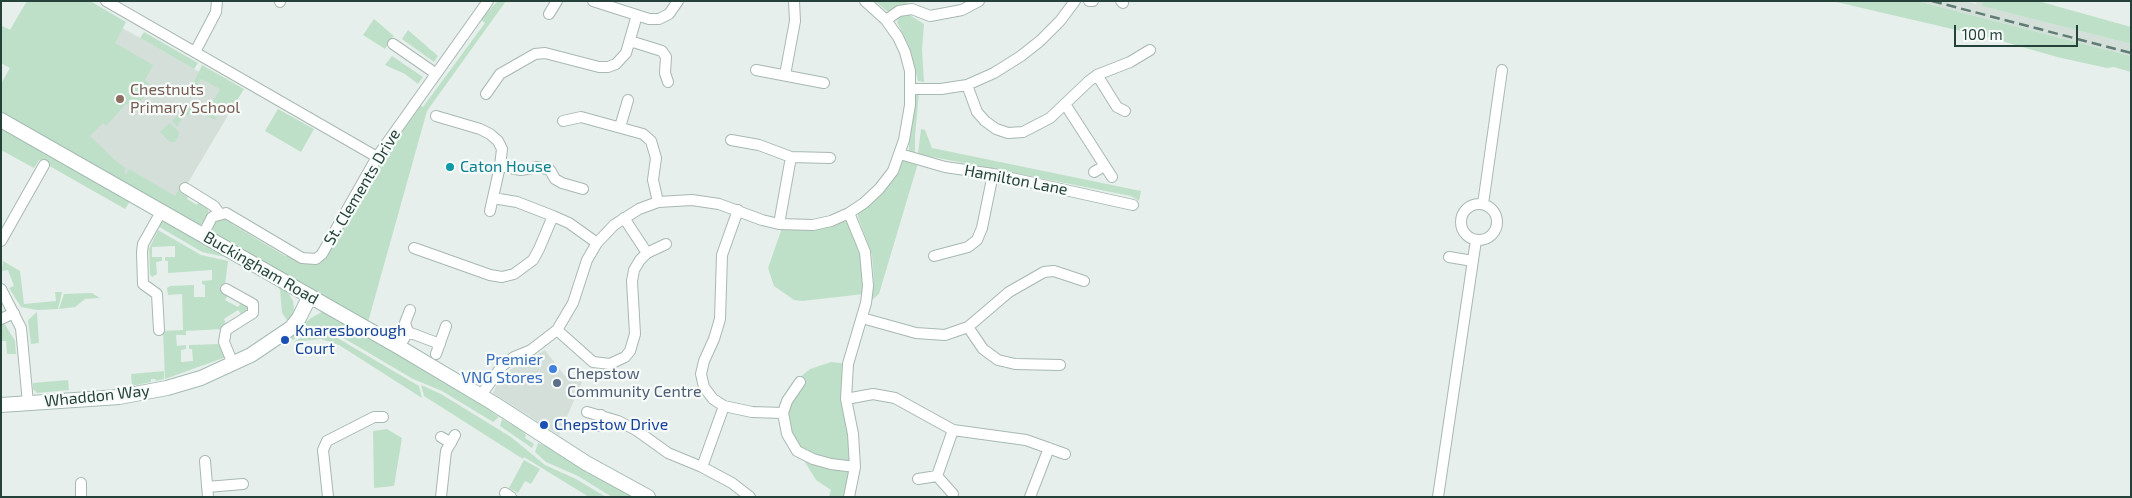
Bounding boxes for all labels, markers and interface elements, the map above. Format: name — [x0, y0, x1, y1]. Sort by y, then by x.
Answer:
scale bar — [1957, 15, 2081, 47]
text: 100 m — [1962, 25, 2003, 43]
place label: Chestnuts Primary School — [130, 80, 240, 118]
marker: Chestnuts Primary School — [114, 93, 126, 105]
street label: St. Clements Drive — [320, 125, 404, 249]
place label: Caton House — [460, 157, 552, 177]
marker: Caton House — [444, 161, 456, 173]
street label: Hamilton Lane — [963, 161, 1069, 199]
street label: Buckingham Road — [200, 227, 322, 309]
place label: Knaresborough Court — [295, 321, 406, 359]
marker: Knaresborough Court — [279, 334, 291, 346]
place label: Premier VNG Stores — [461, 350, 543, 388]
marker: Premier VNG Stores — [547, 363, 559, 375]
place label: Chepstow Community Centre — [567, 364, 702, 402]
marker: Chepstow Community Centre — [551, 377, 563, 389]
street label: Whaddon Way — [43, 381, 151, 411]
place label: Chepstow Drive — [554, 415, 668, 435]
marker: Chepstow Drive — [538, 419, 550, 431]

